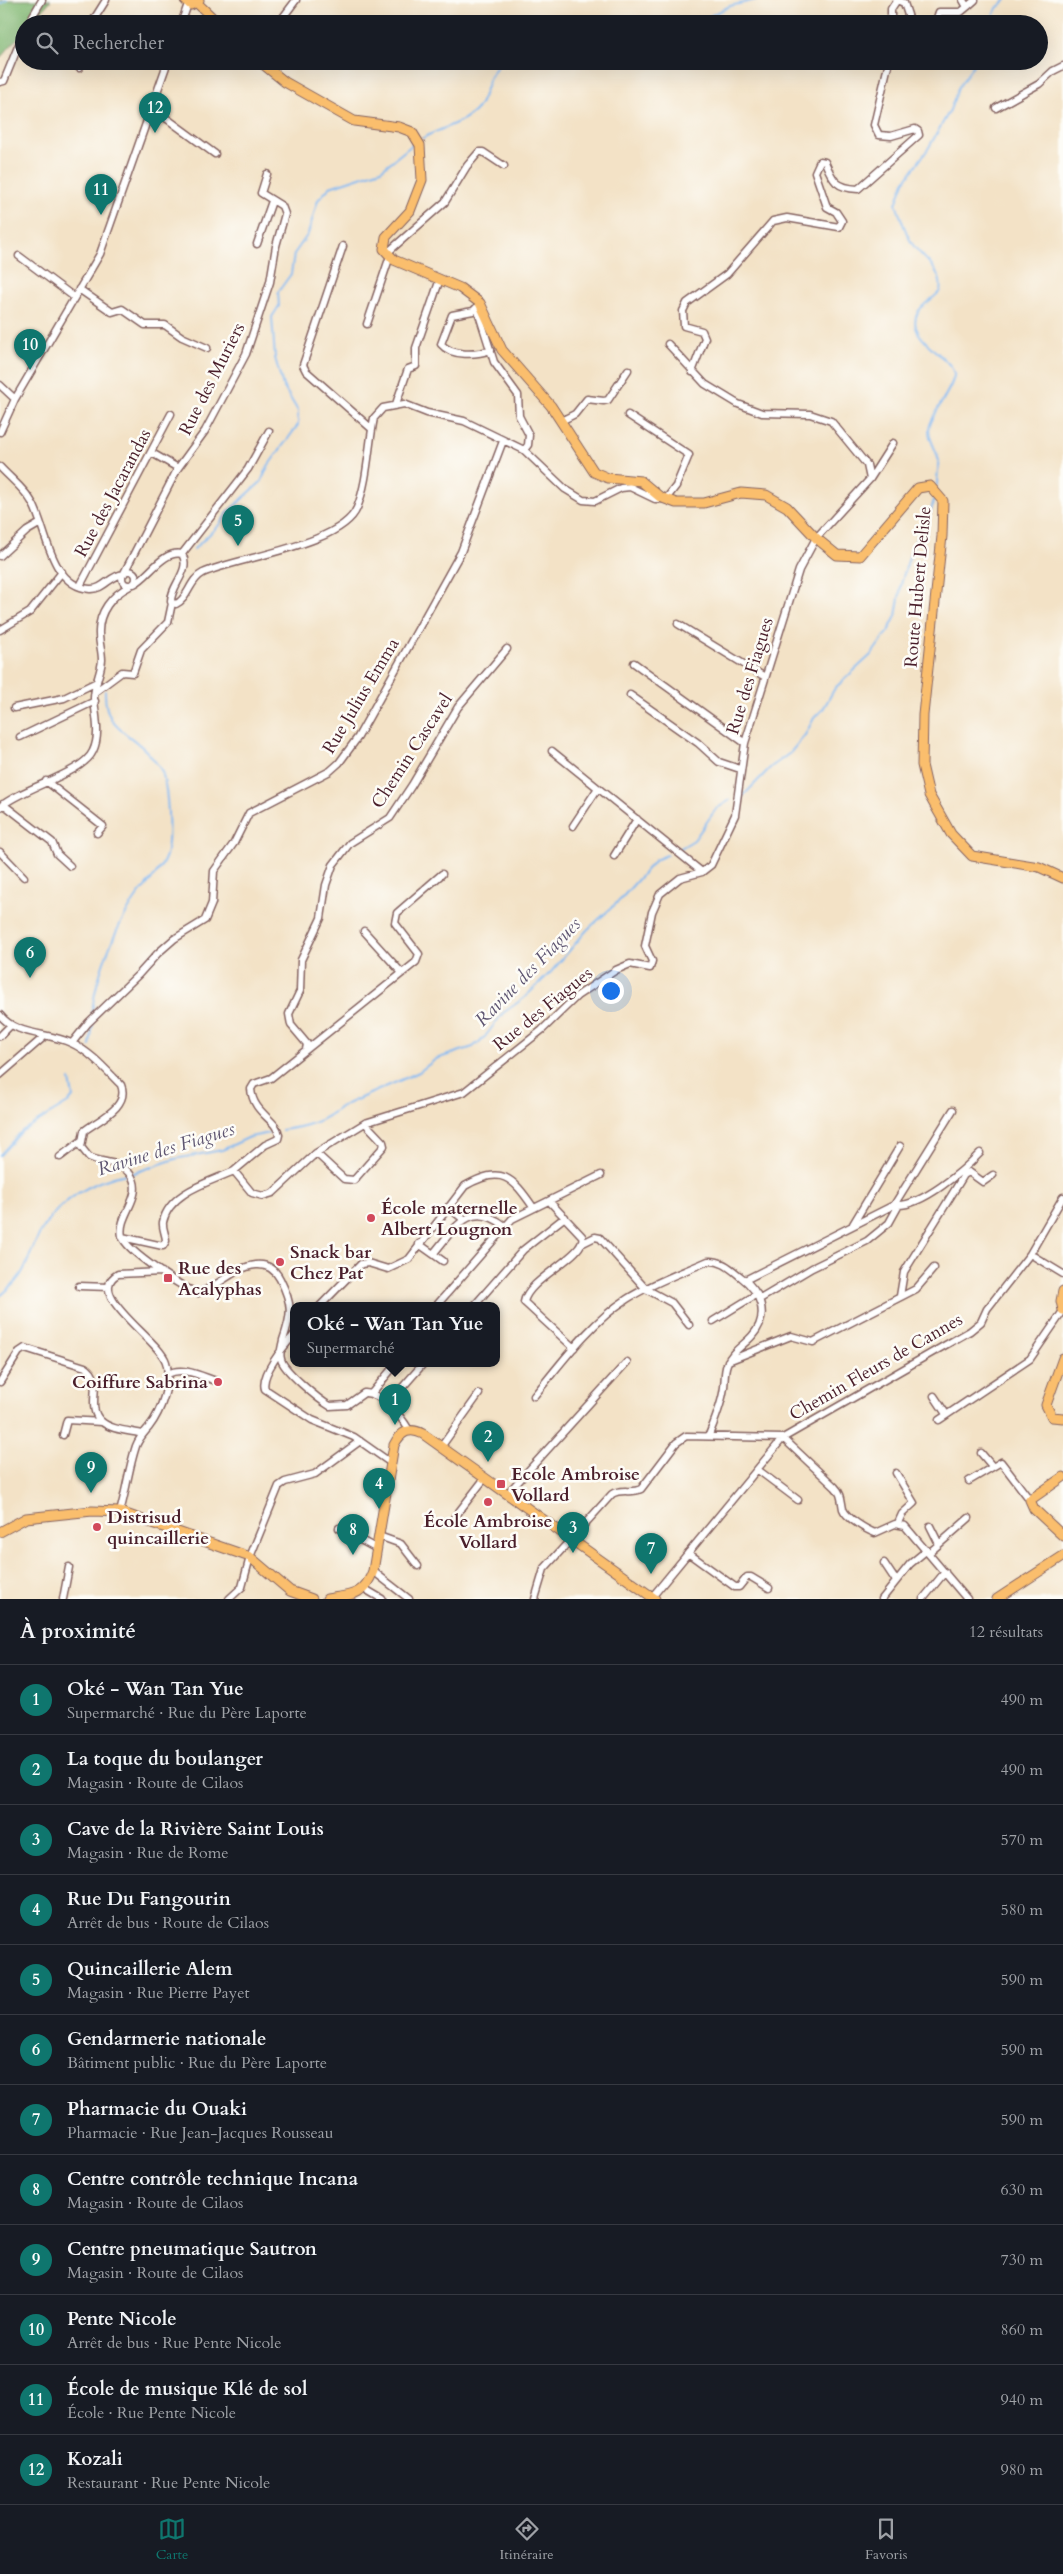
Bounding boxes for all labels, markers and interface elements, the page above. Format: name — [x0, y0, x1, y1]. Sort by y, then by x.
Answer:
search box — [15, 15, 1048, 70]
icon: search — [33, 29, 61, 57]
text: Rechercher — [73, 30, 164, 56]
pin: 12 — [139, 92, 171, 133]
pin: 11 — [85, 174, 117, 215]
street label: Rue des Muriers — [173, 318, 251, 440]
pin: 10 — [14, 329, 46, 370]
street label: Rue des Jacarandas — [69, 425, 157, 561]
pin: 5 — [222, 505, 254, 546]
street label: Route Hubert Delisle — [898, 505, 938, 669]
street label: Rue des Fiagues — [720, 614, 780, 738]
street label: Rue Julius Emma — [317, 633, 406, 759]
street label: Chemin Cascavel — [365, 688, 459, 813]
water label: Ravine des Fiagues — [469, 911, 587, 1032]
pin: 6 — [14, 937, 46, 978]
street label: Rue des Fiagues — [488, 961, 598, 1057]
your location — [598, 978, 624, 1004]
water label: Ravine des Fiagues — [94, 1116, 238, 1182]
place label: École maternelle Albert Lougnon — [381, 1196, 518, 1242]
marker: École maternelle Albert Lougnon — [365, 1212, 377, 1224]
place label: Snack bar Chez Pat — [290, 1240, 372, 1286]
place label: Rue des Acalyphas — [178, 1256, 262, 1302]
marker: Snack bar Chez Pat — [274, 1256, 286, 1268]
marker: Rue des Acalyphas — [162, 1272, 174, 1284]
popup — [290, 1302, 500, 1367]
street label: Chemin Fleurs de Cannes — [785, 1307, 967, 1427]
text: Oké - Wan Tan Yue — [307, 1311, 483, 1337]
text: Supermarché — [307, 1337, 395, 1359]
place label: Coiffure Sabrina — [72, 1370, 208, 1395]
marker: Coiffure Sabrina — [212, 1376, 224, 1388]
pin: 1 — [379, 1384, 411, 1425]
pin: 2 — [472, 1421, 504, 1462]
pin: 9 — [75, 1452, 107, 1493]
place label: Ecole Ambroise Vollard — [511, 1462, 640, 1508]
pin: 4 — [363, 1468, 395, 1509]
marker: Ecole Ambroise Vollard — [495, 1478, 507, 1490]
marker: École Ambroise Vollard — [482, 1496, 494, 1508]
place label: Distrisud quincaillerie — [107, 1505, 209, 1551]
place label: École Ambroise Vollard — [423, 1509, 553, 1555]
pin: 3 — [557, 1512, 589, 1553]
pin: 8 — [337, 1514, 369, 1555]
marker: Distrisud quincaillerie — [91, 1521, 103, 1533]
pin: 7 — [635, 1533, 667, 1574]
text: À proximité — [20, 1617, 136, 1646]
text: 12 résultats — [969, 1621, 1043, 1643]
text: Oké - Wan Tan Yue — [67, 1676, 244, 1702]
text: 1 — [32, 1689, 40, 1711]
text: 490 m — [1001, 1689, 1043, 1711]
text: Supermarché · Rue du Père Laporte — [67, 1702, 307, 1724]
text: La toque du boulanger — [67, 1746, 263, 1772]
text: 2 — [32, 1759, 40, 1781]
text: 490 m — [1001, 1759, 1043, 1781]
text: Magasin · Route de Cilaos — [67, 1772, 243, 1794]
text: Cave de la Rivière Saint Louis — [67, 1816, 324, 1842]
text: 3 — [32, 1829, 40, 1851]
text: 570 m — [1001, 1829, 1043, 1851]
text: Magasin · Rue de Rome — [67, 1842, 229, 1864]
text: Rue Du Fangourin — [67, 1886, 231, 1912]
text: 4 — [32, 1899, 40, 1921]
text: 580 m — [1001, 1899, 1043, 1921]
text: Arrêt de bus · Route de Cilaos — [67, 1912, 269, 1934]
text: Quincaillerie Alem — [67, 1956, 233, 1982]
text: 5 — [32, 1969, 40, 1991]
text: 590 m — [1001, 1969, 1043, 1991]
text: Magasin · Rue Pierre Payet — [67, 1982, 250, 2004]
text: Gendarmerie nationale — [67, 2026, 266, 2052]
text: 6 — [32, 2039, 40, 2061]
text: 590 m — [1001, 2039, 1043, 2061]
text: Bâtiment public · Rue du Père Laporte — [67, 2052, 327, 2074]
text: Pharmacie du Ouaki — [67, 2096, 247, 2122]
text: 7 — [32, 2109, 40, 2131]
text: 590 m — [1001, 2109, 1043, 2131]
text: Pharmacie · Rue Jean-Jacques Rousseau — [67, 2122, 333, 2144]
text: Centre contrôle technique Incana — [67, 2166, 358, 2192]
text: 8 — [32, 2179, 40, 2201]
text: 630 m — [1001, 2179, 1043, 2201]
text: Magasin · Route de Cilaos — [67, 2192, 243, 2214]
text: Centre pneumatique Sautron — [67, 2236, 317, 2262]
text: 9 — [32, 2249, 40, 2271]
text: 730 m — [1001, 2249, 1043, 2271]
text: Magasin · Route de Cilaos — [67, 2262, 243, 2284]
text: Pente Nicole — [67, 2306, 177, 2332]
text: 10 — [28, 2319, 44, 2341]
text: 860 m — [1001, 2319, 1043, 2341]
text: Arrêt de bus · Rue Pente Nicole — [67, 2332, 281, 2354]
text: École de musique Klé de sol — [67, 2376, 307, 2402]
text: 11 — [28, 2389, 44, 2411]
text: 940 m — [1001, 2389, 1043, 2411]
text: École · Rue Pente Nicole — [67, 2402, 236, 2424]
text: Kozali — [67, 2446, 123, 2472]
text: 12 — [28, 2459, 44, 2481]
text: 980 m — [1001, 2459, 1043, 2481]
text: Restaurant · Rue Pente Nicole — [67, 2472, 270, 2494]
tab: Carte — [156, 2515, 188, 2564]
tab: Itinéraire — [500, 2515, 554, 2564]
tab: Favoris — [865, 2515, 907, 2564]

